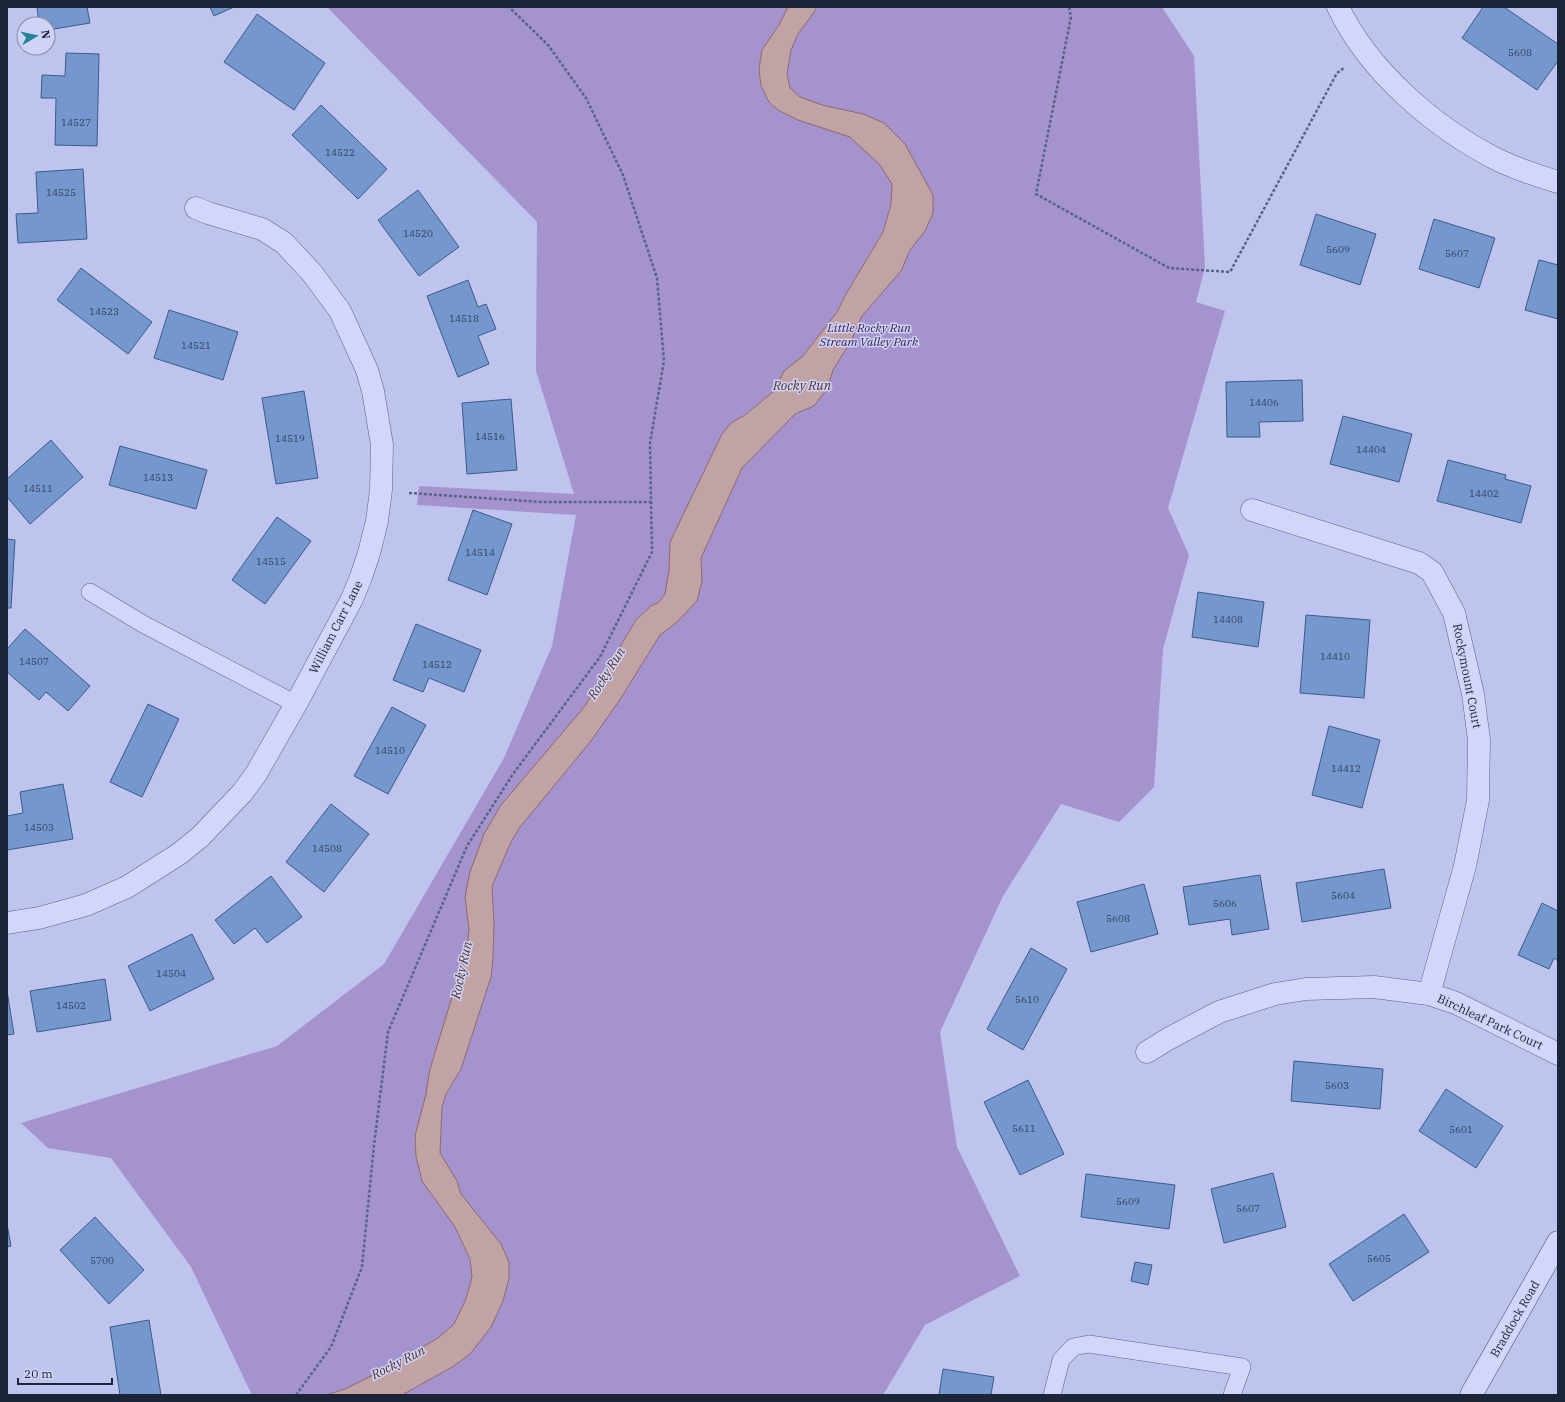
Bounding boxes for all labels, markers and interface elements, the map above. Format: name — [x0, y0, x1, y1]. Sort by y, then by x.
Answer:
north arrow — [16, 16, 56, 56]
text: N — [38, 29, 54, 40]
house number: 5608 — [1508, 46, 1532, 59]
house number: 14527 — [61, 116, 91, 129]
house number: 14522 — [325, 146, 355, 159]
house number: 14525 — [46, 186, 76, 199]
house number: 14520 — [403, 227, 433, 240]
house number: 5609 — [1326, 243, 1350, 256]
house number: 5607 — [1445, 247, 1469, 260]
house number: 14523 — [89, 305, 119, 318]
house number: 14518 — [449, 312, 479, 325]
park label: Little Rocky Run Stream Valley Park — [819, 320, 919, 349]
house number: 14521 — [181, 339, 211, 352]
water label: Rocky Run — [772, 377, 832, 394]
house number: 14406 — [1249, 396, 1279, 409]
house number: 14516 — [475, 430, 505, 443]
house number: 14519 — [275, 432, 305, 445]
house number: 14404 — [1356, 443, 1386, 456]
house number: 14513 — [143, 471, 173, 484]
house number: 14511 — [23, 482, 53, 495]
house number: 14402 — [1469, 487, 1499, 500]
house number: 14514 — [465, 546, 495, 559]
house number: 14515 — [256, 555, 286, 568]
street label: William Carr Lane — [306, 578, 365, 676]
house number: 14408 — [1213, 613, 1243, 626]
street label: Rockymount Court — [1450, 622, 1485, 729]
water label: Rocky Run — [583, 644, 629, 703]
house number: 14410 — [1320, 650, 1350, 663]
house number: 14507 — [19, 655, 49, 668]
house number: 14512 — [422, 658, 452, 671]
house number: 14510 — [375, 744, 405, 757]
house number: 14412 — [1331, 762, 1361, 775]
house number: 14503 — [24, 821, 54, 834]
house number: 14508 — [312, 842, 342, 855]
house number: 5604 — [1331, 889, 1355, 902]
house number: 5606 — [1213, 897, 1237, 910]
house number: 5608 — [1106, 912, 1130, 925]
water label: Rocky Run — [447, 939, 476, 1001]
house number: 14504 — [156, 967, 186, 980]
street label: Birchleaf Park Court — [1435, 990, 1545, 1053]
house number: 5610 — [1015, 993, 1039, 1006]
house number: 14502 — [56, 999, 86, 1012]
house number: 5603 — [1325, 1079, 1349, 1092]
house number: 5611 — [1012, 1122, 1036, 1135]
house number: 5601 — [1449, 1123, 1473, 1136]
house number: 5609 — [1116, 1195, 1140, 1208]
house number: 5607 — [1236, 1202, 1260, 1215]
house number: 5605 — [1367, 1252, 1391, 1265]
house number: 5700 — [90, 1254, 114, 1267]
street label: Braddock Road — [1487, 1278, 1543, 1360]
water label: Rocky Run — [368, 1341, 429, 1384]
scale bar — [18, 1360, 112, 1386]
text: 20 m — [24, 1366, 53, 1381]

